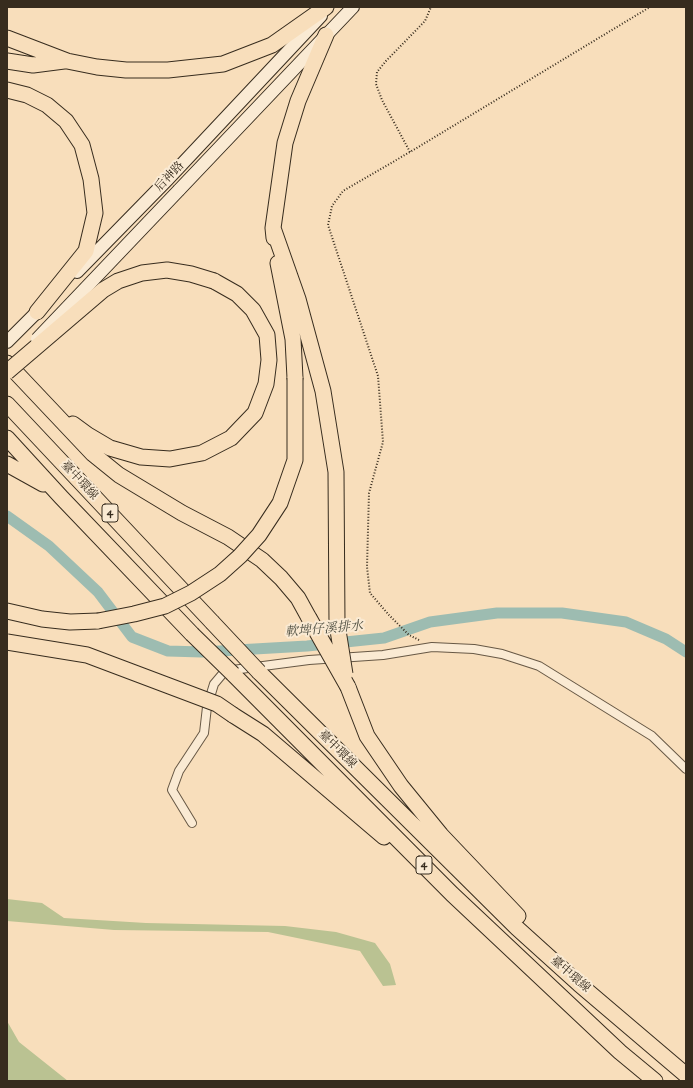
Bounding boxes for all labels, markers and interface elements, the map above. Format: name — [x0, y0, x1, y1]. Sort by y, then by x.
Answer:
street label: 后神路 — [152, 159, 188, 195]
street label: 臺中環線 — [57, 459, 101, 503]
road number: 4 — [102, 504, 118, 522]
water label: 軟埤仔溪排水 — [284, 619, 364, 641]
street label: 臺中環線 — [315, 728, 359, 772]
road number: 4 — [416, 856, 432, 874]
street label: 臺中環線 — [547, 954, 593, 996]

